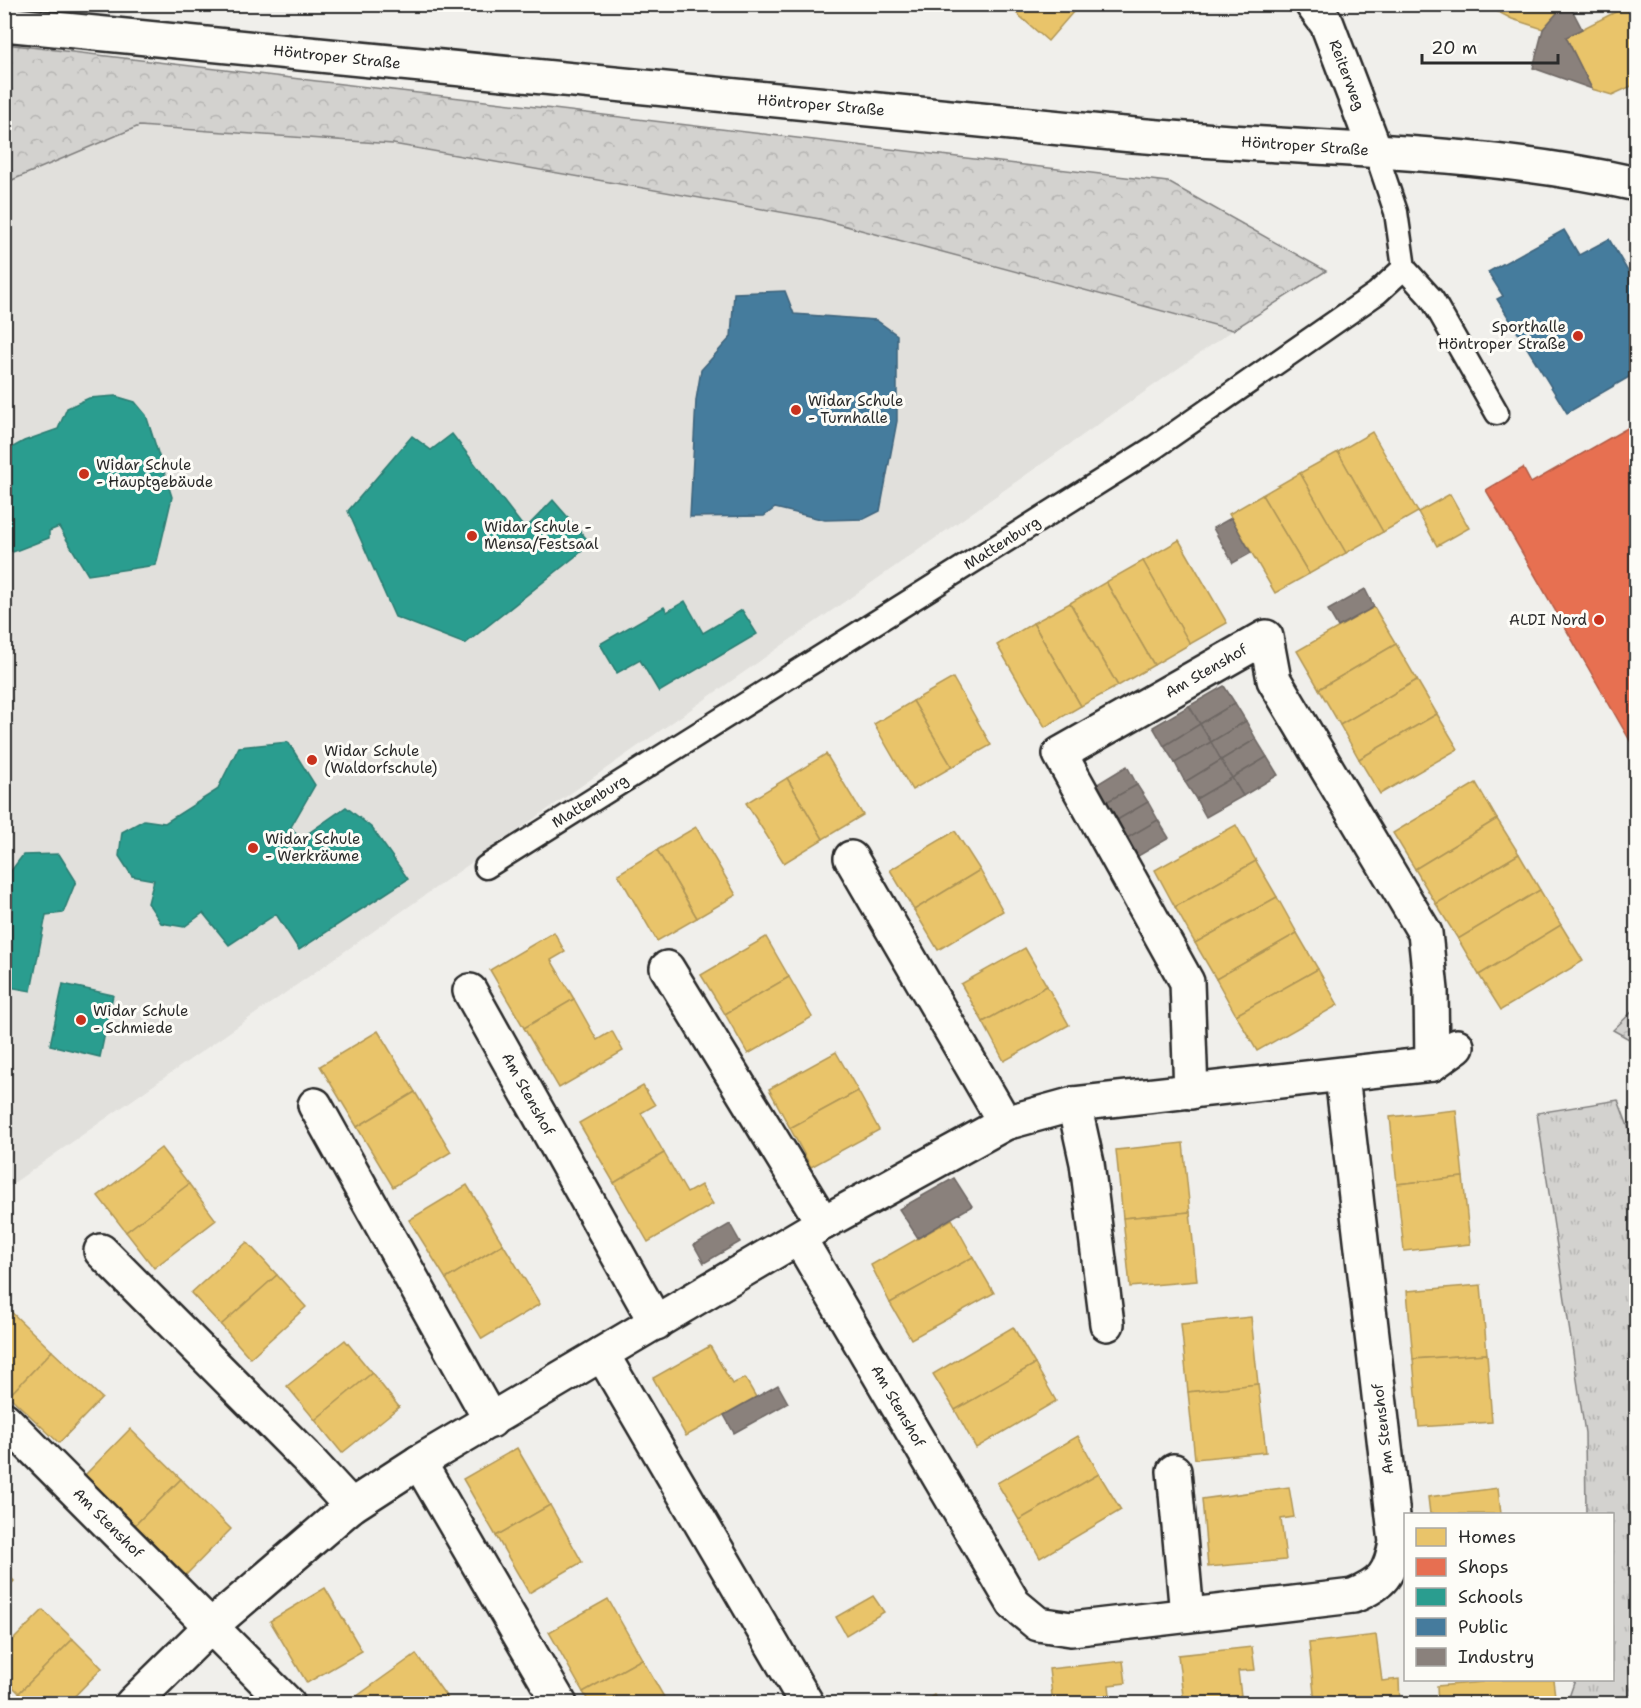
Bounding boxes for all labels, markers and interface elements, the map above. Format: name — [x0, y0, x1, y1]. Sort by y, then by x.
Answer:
scale bar — [1422, 27, 1558, 65]
text: 20 m — [1431, 36, 1477, 60]
street label: Reiterweg — [1324, 37, 1370, 113]
street label: Höntroper Straße — [272, 40, 402, 74]
street label: Höntroper Straße — [756, 89, 886, 121]
street label: Höntroper Straße — [1240, 132, 1370, 160]
place label: Sporthalle Höntroper Straße — [1438, 317, 1566, 354]
marker: Sporthalle Höntroper Straße — [1571, 329, 1585, 343]
place label: Widar Schule - Turnhalle — [808, 391, 903, 428]
marker: Widar Schule - Turnhalle — [789, 403, 803, 417]
place label: Widar Schule - Hauptgebäude — [96, 455, 213, 492]
marker: Widar Schule - Hauptgebäude — [77, 467, 91, 481]
street label: Mattenburg — [960, 512, 1044, 574]
place label: Widar Schule - Mensa/Festsaal — [484, 517, 599, 554]
marker: Widar Schule - Mensa/Festsaal — [465, 529, 479, 543]
place label: ALDI Nord — [1509, 610, 1587, 630]
marker: ALDI Nord — [1592, 613, 1606, 627]
street label: Am Stenshof — [1161, 639, 1251, 703]
place label: Widar Schule (Waldorfschule) — [324, 741, 437, 778]
marker: Widar Schule (Waldorfschule) — [305, 753, 319, 767]
street label: Mattenburg — [548, 770, 632, 832]
place label: Widar Schule - Werkräume — [265, 829, 360, 866]
marker: Widar Schule - Werkräume — [246, 841, 260, 855]
place label: Widar Schule - Schmiede — [93, 1001, 188, 1038]
marker: Widar Schule - Schmiede — [74, 1013, 88, 1027]
street label: Am Stenshof — [497, 1049, 559, 1139]
street label: Am Stenshof — [866, 1361, 930, 1451]
street label: Am Stenshof — [1367, 1382, 1398, 1476]
street label: Am Stenshof — [69, 1484, 148, 1563]
legend — [1404, 1513, 1614, 1681]
text: Homes — [1458, 1525, 1516, 1549]
text: Shops — [1458, 1555, 1509, 1579]
text: Schools — [1458, 1585, 1524, 1609]
text: Public — [1458, 1615, 1508, 1639]
text: Industry — [1458, 1645, 1534, 1669]

